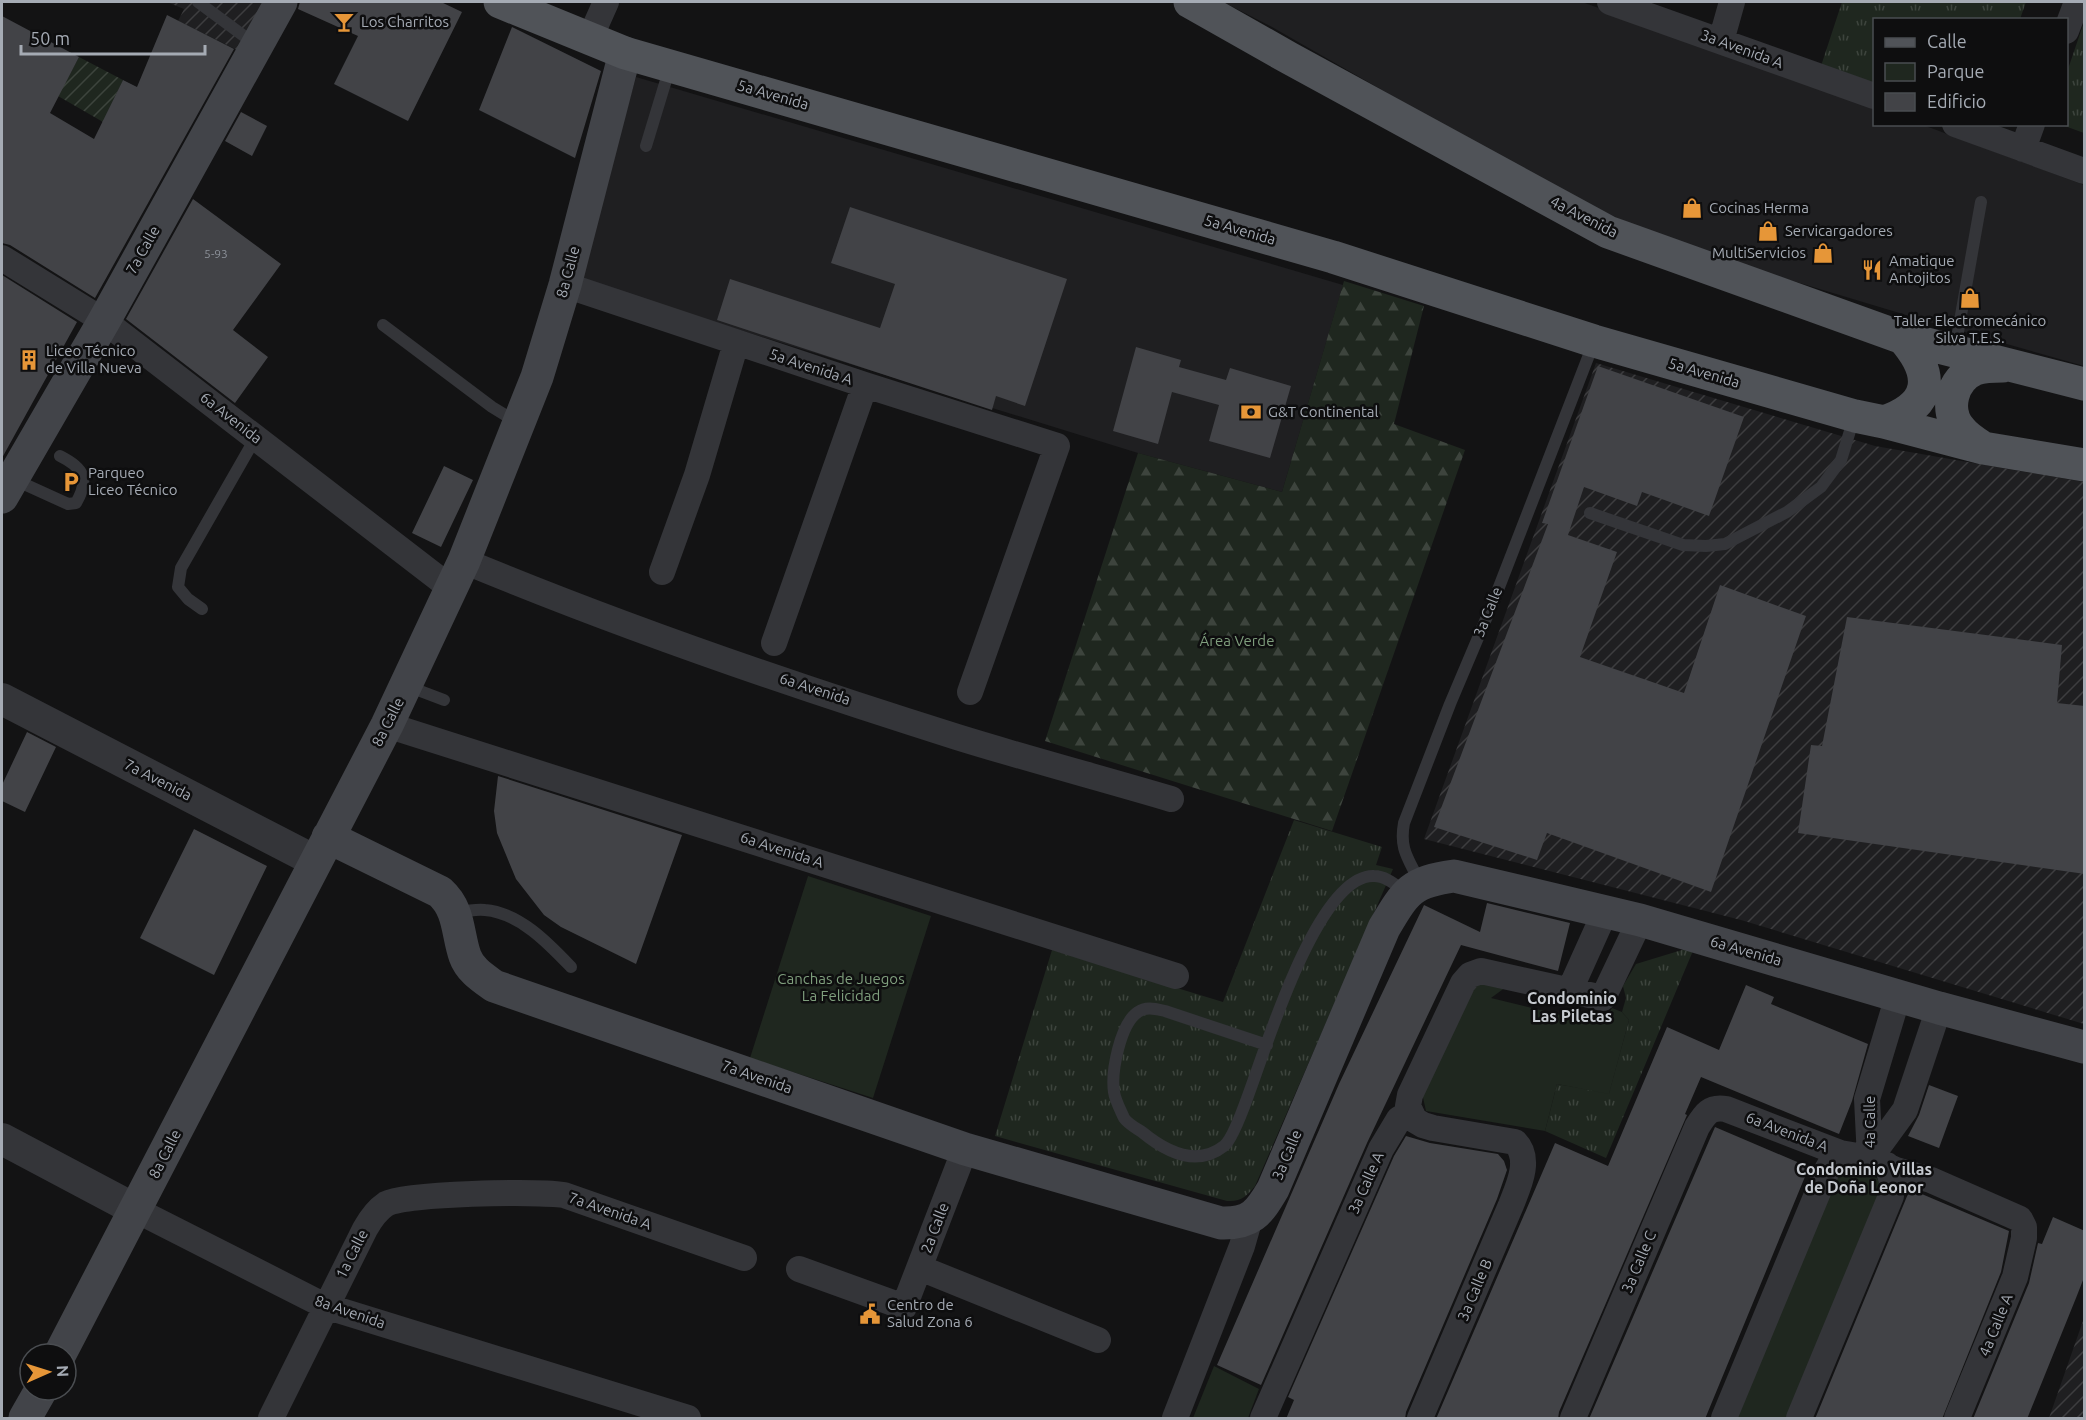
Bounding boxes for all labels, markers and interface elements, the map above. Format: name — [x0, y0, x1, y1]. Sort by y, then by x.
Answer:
bar icon: Los Charritos — [332, 10, 356, 34]
place label: Los Charritos — [361, 13, 449, 30]
scale bar — [21, 18, 206, 56]
legend — [1873, 18, 2068, 126]
street label: 3a Avenida A — [1699, 26, 1786, 71]
text: 50 m — [30, 28, 70, 48]
text: Calle — [1927, 31, 1967, 51]
text: Parque — [1927, 61, 1984, 81]
street label: 5a Avenida — [735, 76, 811, 113]
text: Edificio — [1927, 91, 1986, 111]
street label: 4a Avenida — [1548, 192, 1621, 241]
shop icon: Cocinas Herma — [1680, 196, 1704, 220]
place label: Cocinas Herma — [1709, 199, 1809, 216]
street label: 5a Avenida — [1202, 211, 1278, 248]
shop icon: Servicargadores — [1756, 219, 1780, 243]
place label: Servicargadores — [1785, 222, 1893, 239]
street label: 7a Calle — [122, 223, 163, 277]
shop icon: MultiServicios — [1811, 241, 1835, 265]
street label: 8a Calle — [552, 244, 583, 300]
place label: MultiServicios — [1712, 244, 1806, 261]
house number: 5-93 — [204, 247, 228, 260]
place label: Amatique Antojitos — [1889, 252, 1955, 286]
restaurant icon: Amatique Antojitos — [1860, 258, 1884, 282]
shop icon: Taller Electromecánico Silva T.E.S. — [1958, 286, 1982, 310]
place label: Taller Electromecánico Silva T.E.S. — [1894, 312, 2046, 346]
place label: Liceo Técnico de Villa Nueva — [46, 342, 142, 376]
street label: 5a Avenida A — [767, 345, 855, 388]
building icon: Liceo Técnico de Villa Nueva — [17, 348, 41, 372]
street label: 5a Avenida — [1666, 354, 1742, 391]
street label: 6a Avenida — [197, 388, 265, 447]
bank icon: G&T Continental — [1239, 400, 1263, 424]
place label: G&T Continental — [1268, 403, 1379, 420]
place label: Parqueo Liceo Técnico — [88, 464, 178, 498]
parking icon: Parqueo Liceo Técnico — [59, 470, 83, 494]
street label: 3a Calle — [1470, 584, 1505, 639]
park label: Área Verde — [1200, 632, 1274, 649]
street label: 6a Avenida — [778, 669, 853, 708]
street label: 8a Calle — [368, 694, 407, 749]
street label: 7a Avenida — [122, 755, 195, 804]
street label: 6a Avenida A — [738, 828, 826, 871]
street label: 6a Avenida — [1708, 932, 1784, 969]
park label: Canchas de Juegos La Felicidad — [777, 970, 905, 1004]
district label: Condominio Las Piletas — [1527, 989, 1617, 1025]
street label: 7a Avenida — [720, 1057, 795, 1097]
street label: 4a Calle — [1861, 1096, 1878, 1148]
street label: 6a Avenida A — [1744, 1108, 1831, 1155]
street label: 8a Calle — [145, 1126, 184, 1181]
street label: 3a Calle — [1268, 1127, 1305, 1182]
street label: 3a Calle A — [1344, 1149, 1387, 1216]
district label: Condominio Villas de Doña Leonor — [1796, 1160, 1932, 1196]
street label: 7a Avenida A — [566, 1188, 654, 1233]
street label: 2a Calle — [917, 1200, 952, 1255]
street label: 1a Calle — [332, 1226, 371, 1281]
street label: 3a Calle C — [1618, 1228, 1659, 1295]
street label: 3a Calle B — [1454, 1256, 1495, 1323]
street label: 4a Calle A — [1975, 1291, 2016, 1359]
street label: 8a Avenida — [313, 1292, 388, 1332]
place label: Centro de Salud Zona 6 — [887, 1296, 973, 1330]
public building icon: Centro de Salud Zona 6 — [858, 1302, 882, 1326]
north arrow — [18, 1342, 78, 1402]
text: N — [54, 1365, 72, 1378]

